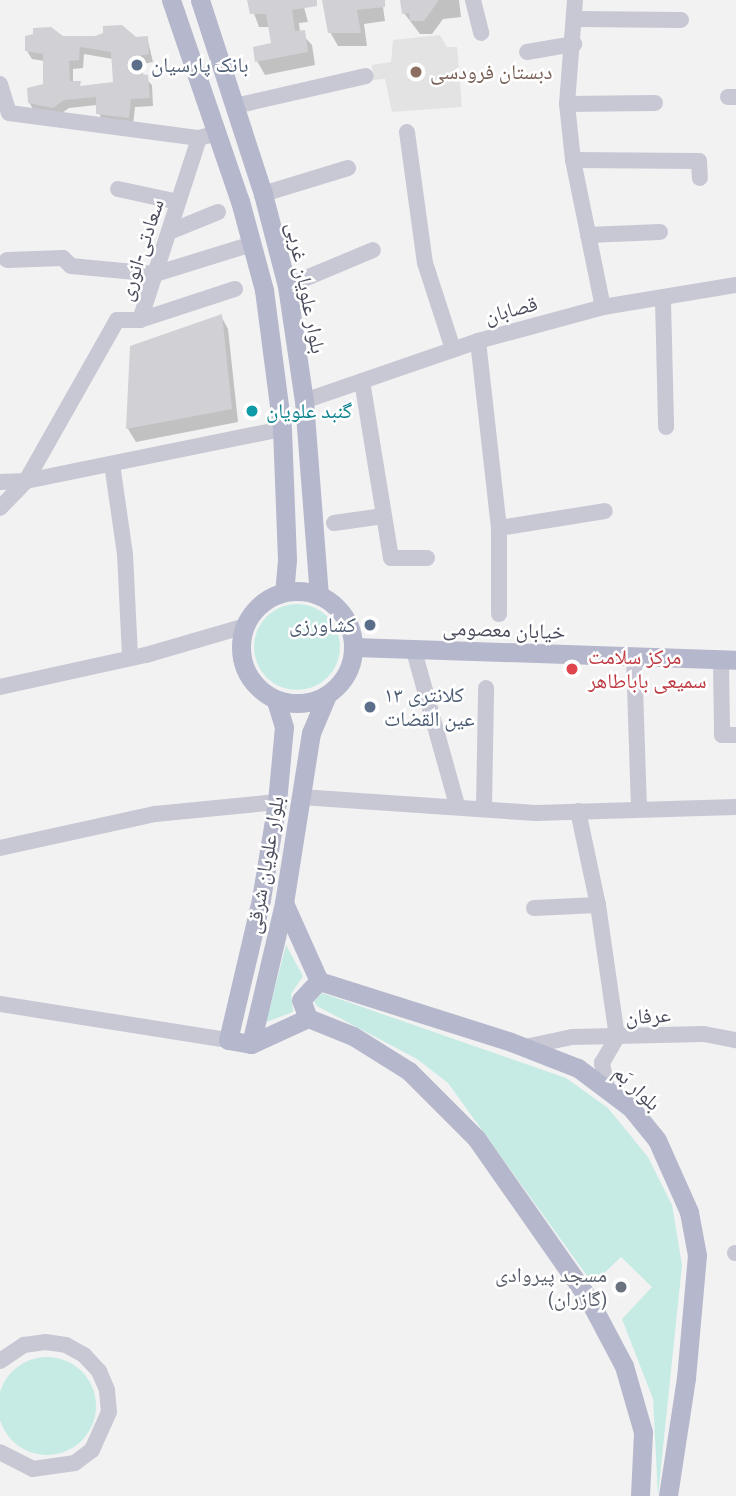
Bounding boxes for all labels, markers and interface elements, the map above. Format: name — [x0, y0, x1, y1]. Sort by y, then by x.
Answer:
place label: بانک پارسیان — [151, 52, 249, 78]
marker: بانک پارسیان — [129, 57, 145, 73]
place label: دبستان فرودسی — [430, 59, 552, 85]
marker: دبستان فرودسی — [408, 64, 424, 80]
street label: سعادتی-انوری — [113, 196, 169, 304]
street label: بلوار علویان غربی — [281, 220, 331, 356]
street label: قصابان — [482, 291, 540, 329]
place label: گنبد علویان — [266, 398, 352, 424]
marker: گنبد علویان — [244, 403, 260, 419]
place label: کشاورزی — [289, 612, 356, 638]
street label: خیابان معصومی — [442, 615, 566, 645]
marker: کشاورزی — [362, 617, 378, 633]
place label: مرکز سلامت سمیعی باباطاهر — [588, 644, 706, 694]
marker: مرکز سلامت سمیعی باباطاهر — [562, 659, 582, 679]
place label: کلانتری ۱۳ عین القضات — [384, 682, 475, 732]
marker: کلانتری ۱۳ عین القضات — [362, 699, 378, 715]
street label: بلوار علویان شرقی — [240, 794, 290, 936]
street label: عرفان — [625, 1002, 671, 1030]
street label: بلوار بَم — [608, 1060, 666, 1116]
place label: مسجد پیروادی (گازران) — [495, 1262, 607, 1312]
marker: مسجد پیروادی (گازران) — [613, 1279, 629, 1295]

